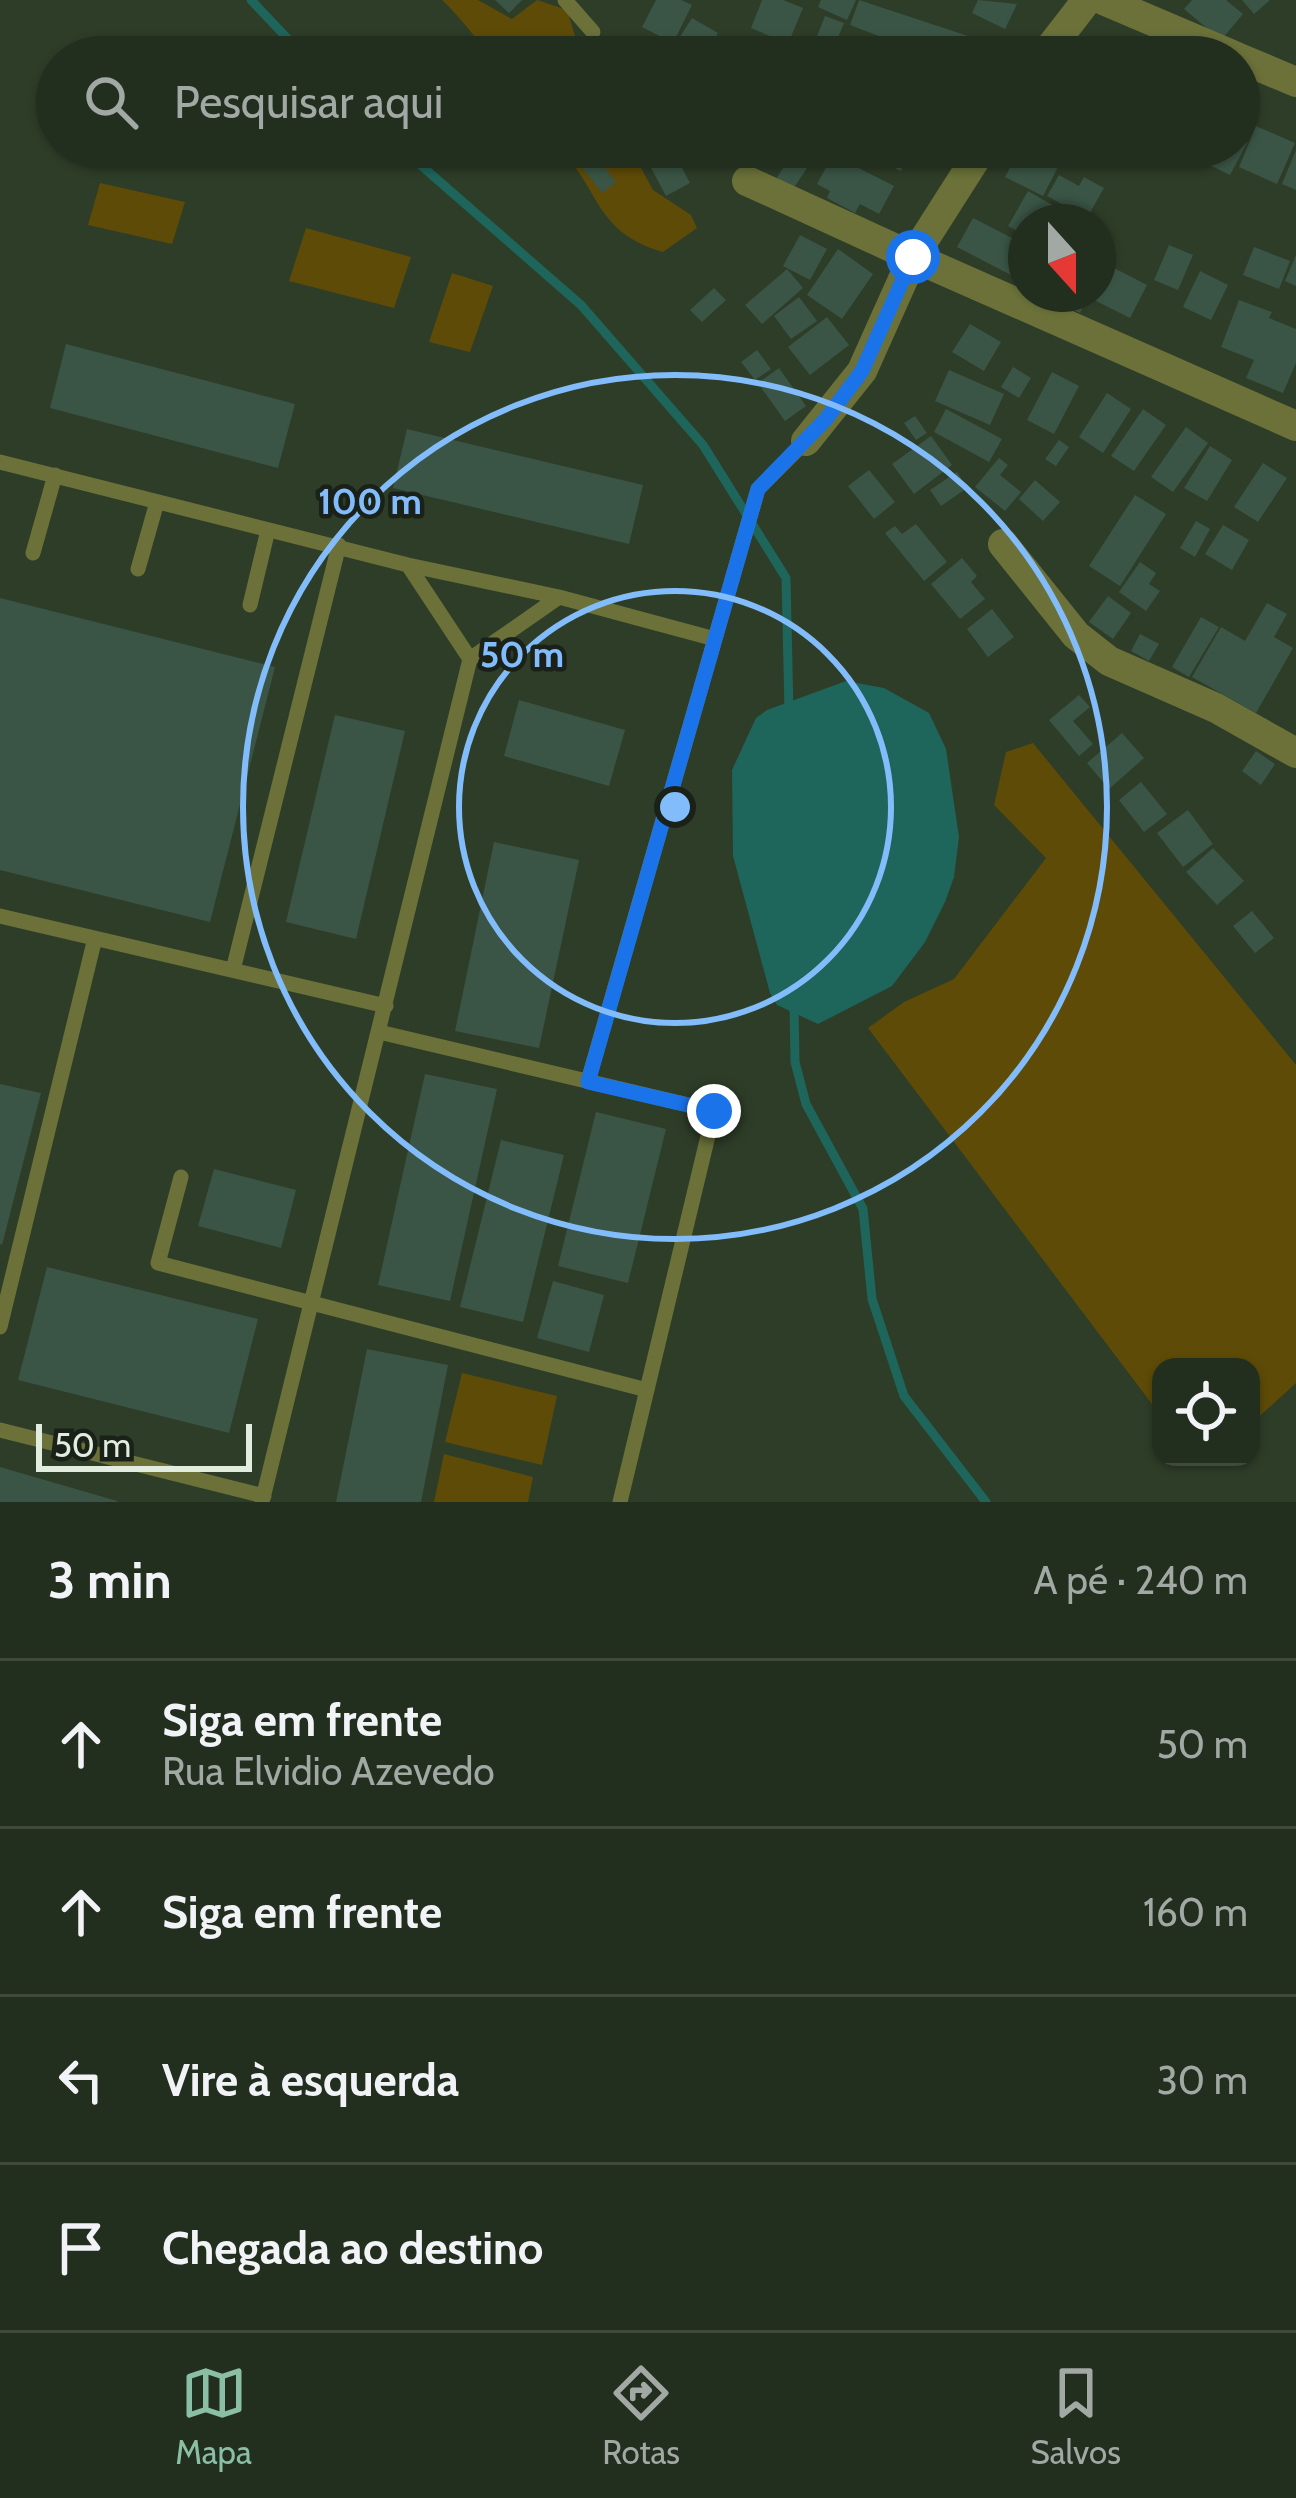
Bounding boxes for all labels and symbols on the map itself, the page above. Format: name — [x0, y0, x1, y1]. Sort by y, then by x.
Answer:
north arrow — [1008, 204, 1116, 312]
route start — [886, 230, 940, 284]
text: 100 m — [318, 479, 422, 523]
text: 50 m — [480, 632, 564, 676]
centre of rings — [654, 786, 696, 828]
route end — [687, 1084, 741, 1138]
scale bar — [36, 1418, 252, 1471]

